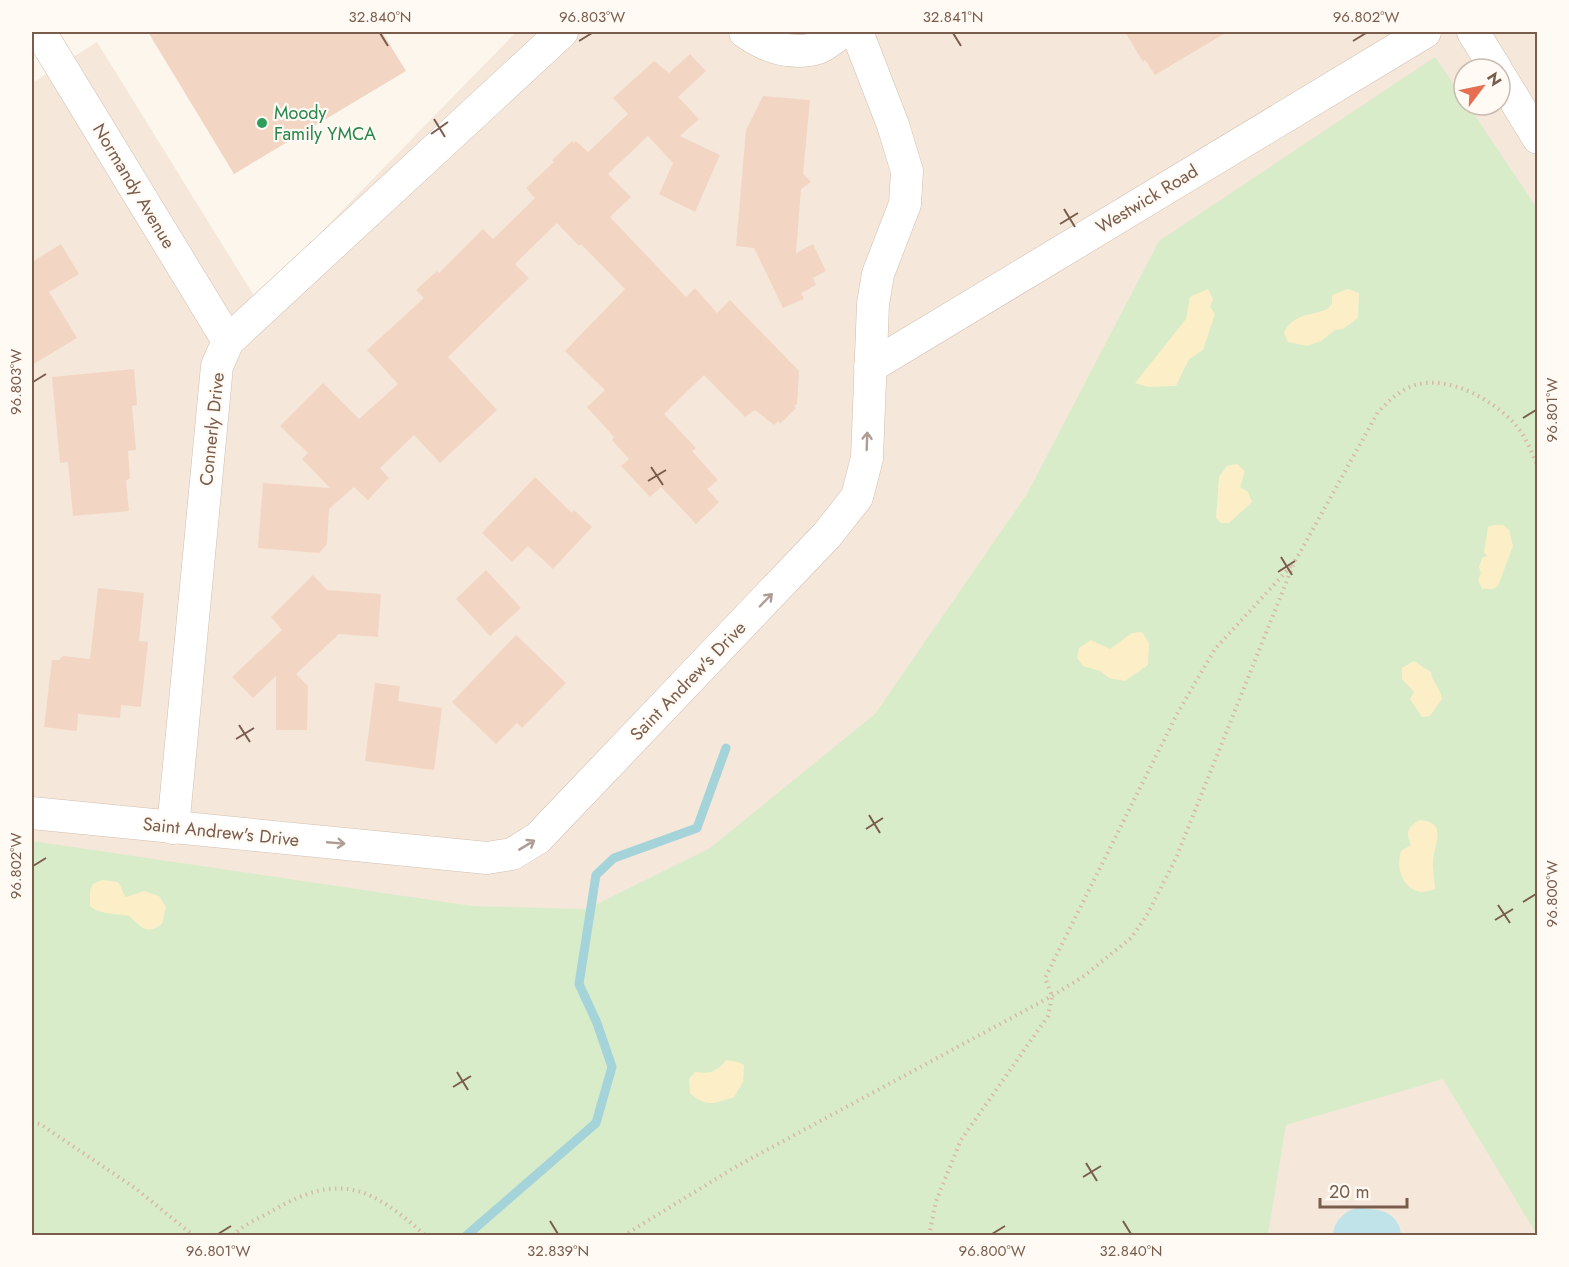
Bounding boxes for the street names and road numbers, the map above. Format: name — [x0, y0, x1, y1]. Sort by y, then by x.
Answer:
street label: Normandy Avenue — [86, 119, 182, 253]
street label: Westwick Road — [1091, 158, 1203, 240]
street label: Connerly Drive — [193, 371, 231, 487]
street label: Saint Andrew's Drive — [624, 615, 752, 747]
street label: Saint Andrew's Drive — [142, 811, 300, 853]

